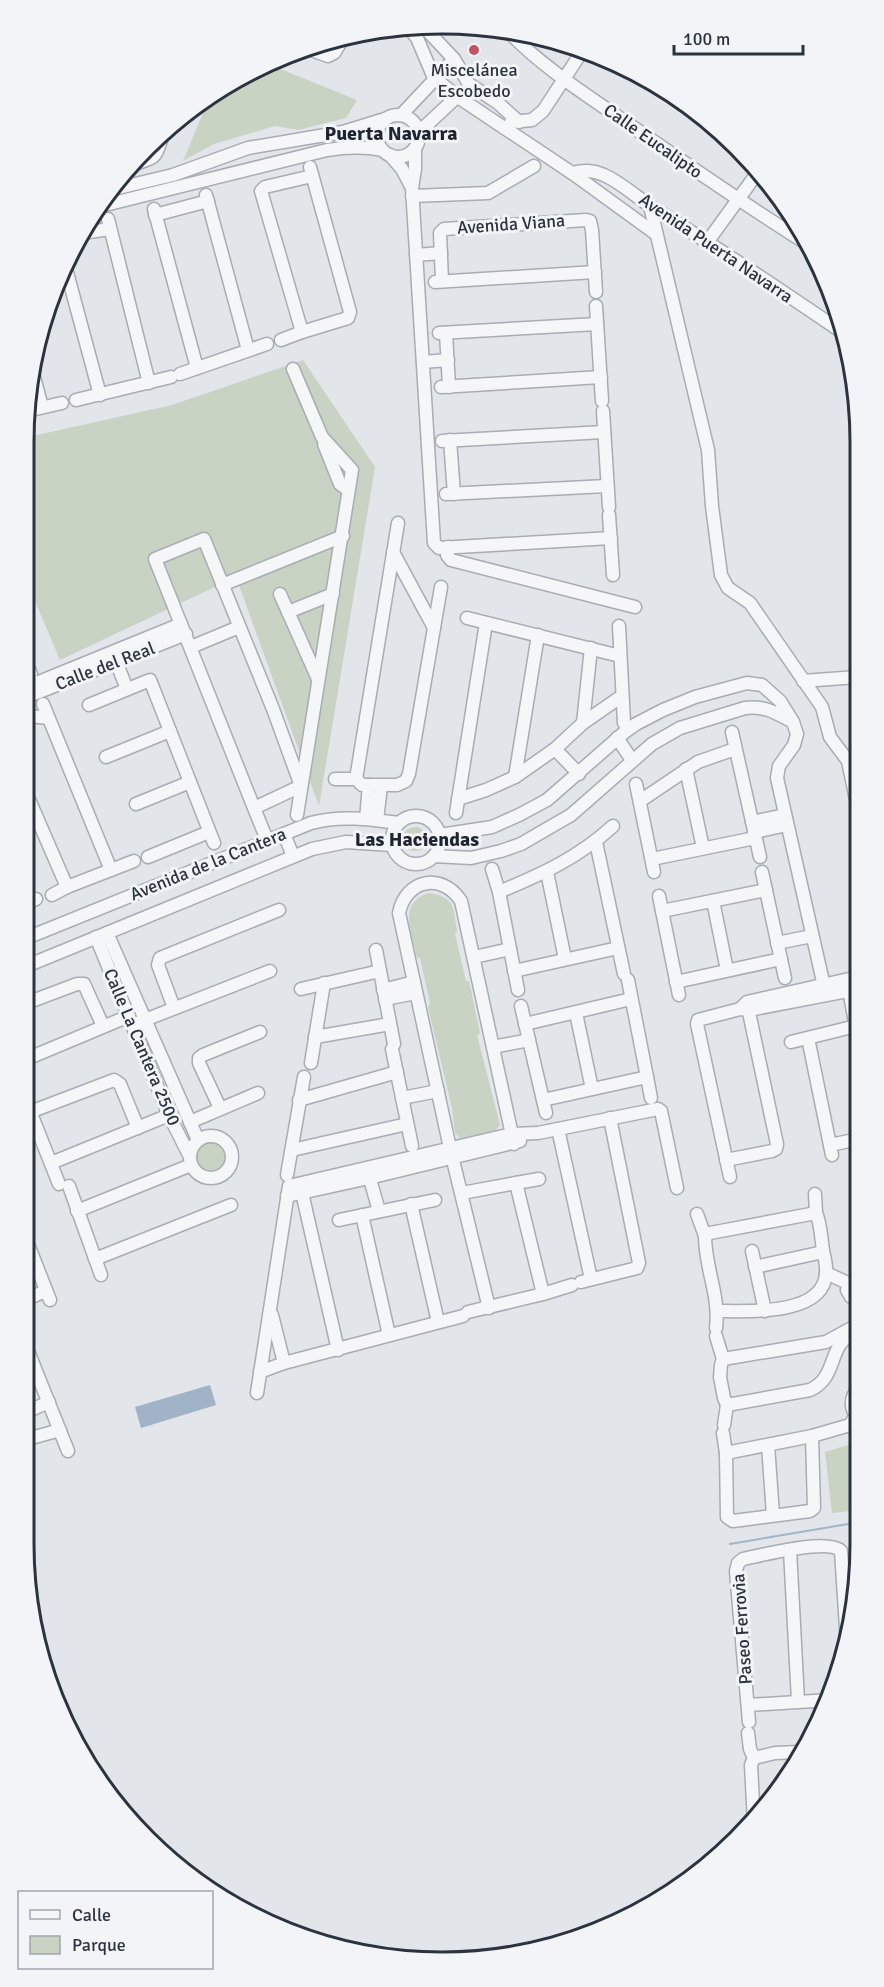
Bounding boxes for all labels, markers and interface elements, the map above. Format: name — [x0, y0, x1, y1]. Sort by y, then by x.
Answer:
scale bar — [674, 18, 803, 56]
text: 100 m — [683, 28, 730, 50]
marker: Miscelánea Escobedo — [467, 43, 481, 57]
place label: Miscelánea Escobedo — [430, 59, 518, 102]
street label: Calle Eucalipto — [599, 99, 707, 183]
district label: Puerta Navarra — [325, 121, 457, 146]
street label: Avenida Puerta Navarra — [635, 188, 797, 308]
street label: Avenida Viana — [456, 209, 566, 239]
street label: Calle del Real — [52, 637, 158, 695]
street label: Avenida de la Cantera — [127, 823, 289, 905]
district label: Las Haciendas — [355, 827, 479, 852]
street label: Calle La Cantera 2500 — [99, 965, 185, 1129]
street label: Paseo Ferrovia — [727, 1573, 757, 1685]
legend — [18, 1891, 213, 1969]
text: Calle — [72, 1904, 111, 1926]
text: Parque — [72, 1934, 126, 1956]

